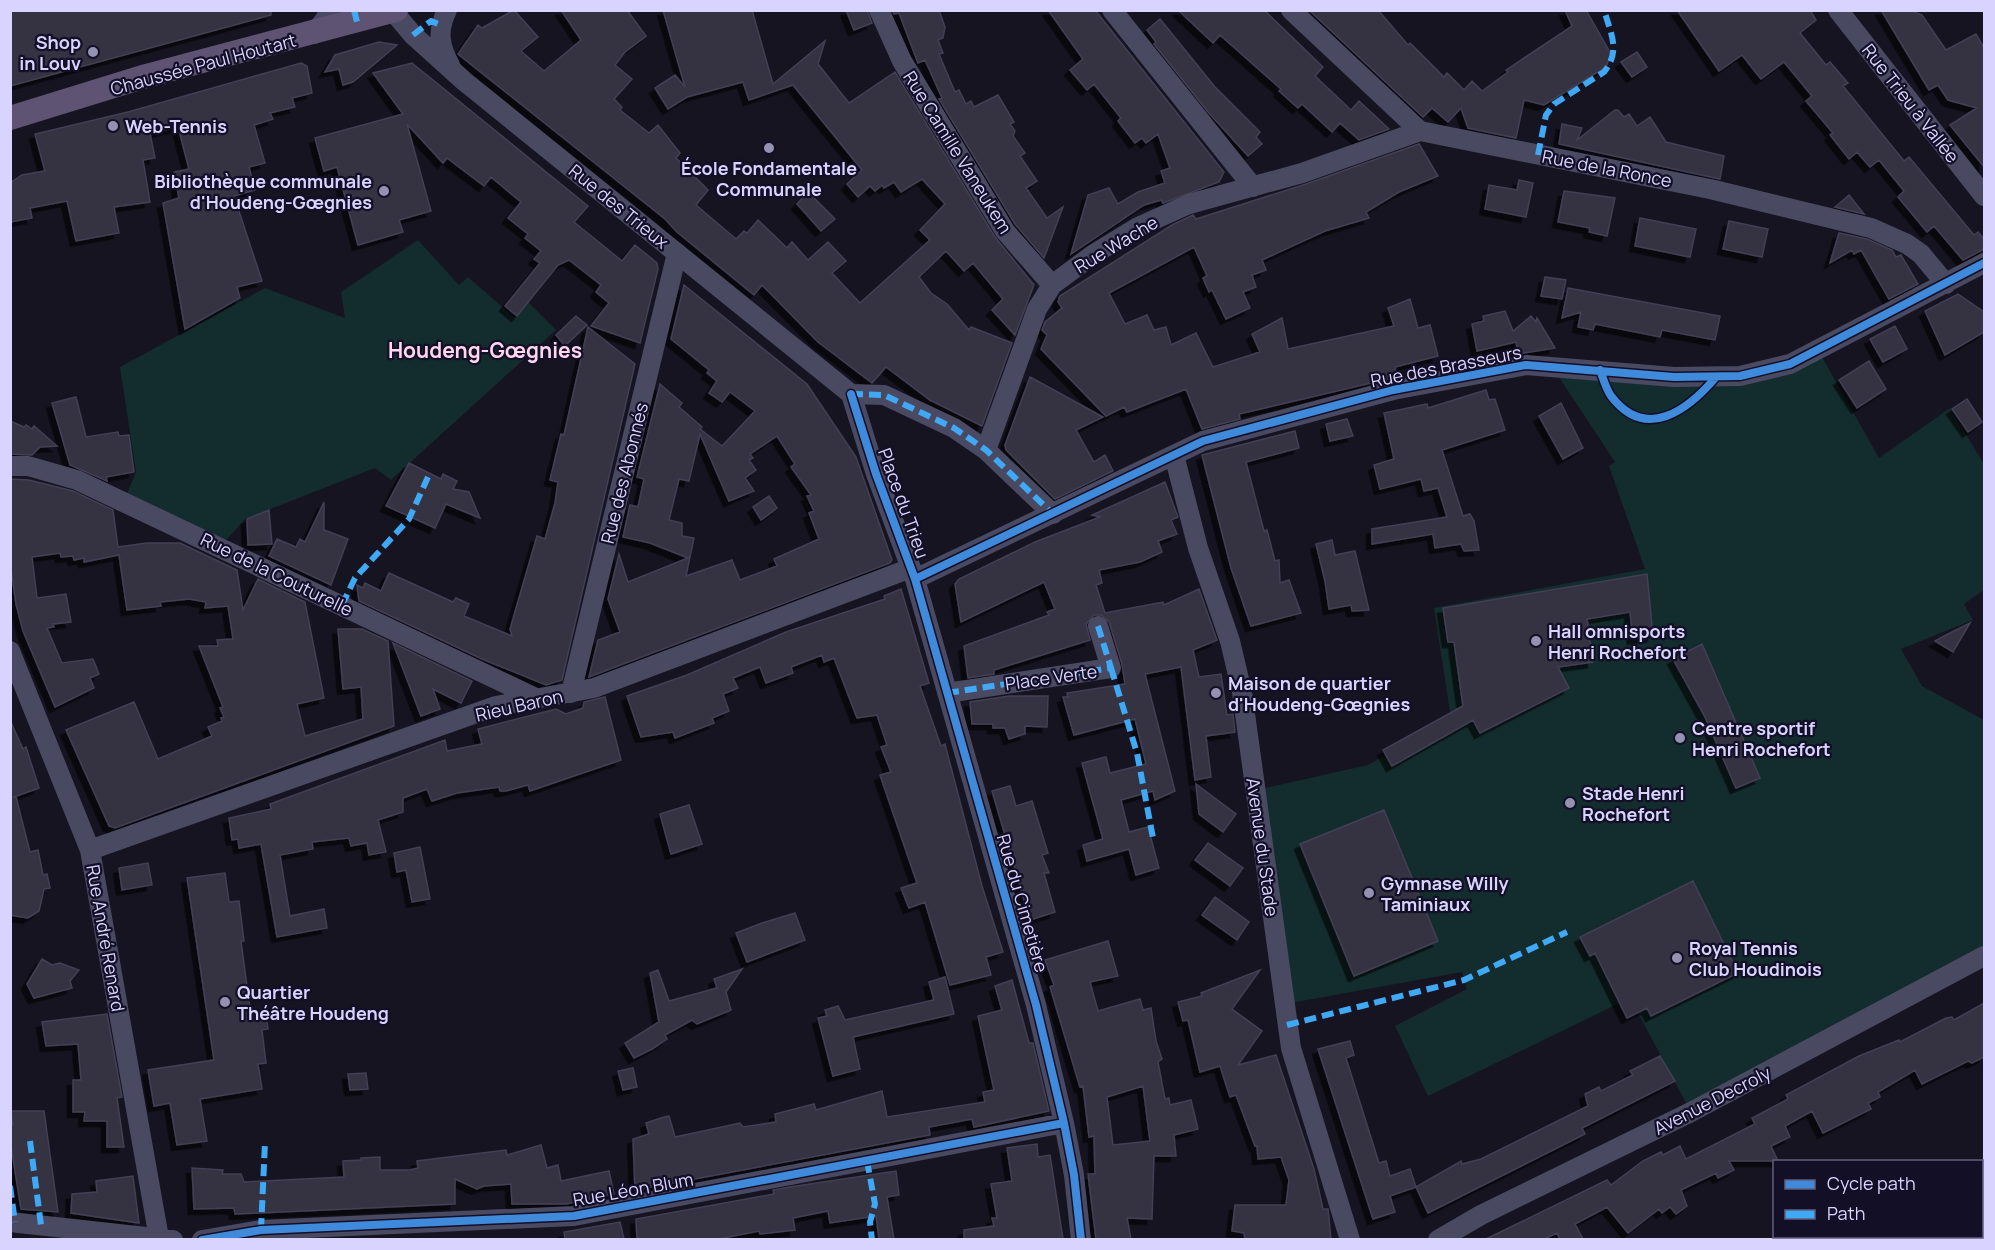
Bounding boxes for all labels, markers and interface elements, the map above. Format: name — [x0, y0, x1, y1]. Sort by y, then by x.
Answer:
street label: Chaussée Paul Houtart — [107, 28, 299, 100]
place label: Shop in Louv — [19, 30, 81, 75]
street label: Rue Trieu à Vallée — [1857, 39, 1965, 167]
marker: Shop in Louv — [86, 45, 100, 59]
street label: Rue Camille Vaneukem — [898, 66, 1018, 238]
place label: Web-Tennis — [125, 114, 227, 138]
marker: Web-Tennis — [106, 119, 120, 133]
marker: École Fondamentale Communale — [762, 141, 776, 155]
street label: Rue de la Ronce — [1540, 144, 1674, 192]
place label: École Fondamentale Communale — [681, 156, 857, 201]
street label: Rue des Trieux — [564, 158, 674, 254]
place label: Bibliothèque communale d'Houdeng-Gœgnies — [154, 169, 372, 214]
marker: Bibliothèque communale d'Houdeng-Gœgnies — [377, 184, 391, 198]
street label: Rue Wache — [1070, 210, 1162, 278]
district label: Houdeng-Gœgnies — [388, 336, 582, 364]
street label: Rue des Brasseurs — [1368, 340, 1524, 392]
street label: Rue des Abonnés — [595, 400, 653, 546]
street label: Place du Trieu — [873, 445, 935, 561]
street label: Rue de la Couturelle — [197, 527, 357, 621]
place label: Hall omnisports Henri Rochefort — [1548, 619, 1687, 664]
marker: Hall omnisports Henri Rochefort — [1529, 634, 1543, 648]
street label: Place Verte — [1003, 659, 1099, 695]
place label: Maison de quartier d'Houdeng-Gœgnies — [1228, 671, 1410, 716]
street label: Rieu Baron — [473, 683, 565, 727]
marker: Maison de quartier d'Houdeng-Gœgnies — [1209, 686, 1223, 700]
place label: Centre sportif Henri Rochefort — [1692, 716, 1831, 761]
marker: Centre sportif Henri Rochefort — [1673, 731, 1687, 745]
street label: Avenue du Stade — [1241, 776, 1285, 918]
place label: Stade Henri Rochefort — [1582, 781, 1685, 826]
marker: Stade Henri Rochefort — [1563, 796, 1577, 810]
street label: Rue du Cimetière — [992, 831, 1054, 975]
street label: Rue André Renard — [81, 863, 131, 1013]
place label: Gymnase Willy Taminiaux — [1381, 871, 1509, 916]
marker: Gymnase Willy Taminiaux — [1362, 886, 1376, 900]
place label: Royal Tennis Club Houdinois — [1689, 936, 1822, 981]
marker: Royal Tennis Club Houdinois — [1670, 951, 1684, 965]
place label: Quartier Théâtre Houdeng — [237, 980, 389, 1025]
marker: Quartier Théâtre Houdeng — [218, 995, 232, 1009]
street label: Avenue Decroly — [1649, 1060, 1775, 1140]
legend — [1773, 1160, 1983, 1238]
street label: Rue Léon Blum — [571, 1167, 695, 1211]
text: Cycle path — [1827, 1171, 1916, 1195]
text: Path — [1827, 1201, 1865, 1225]

